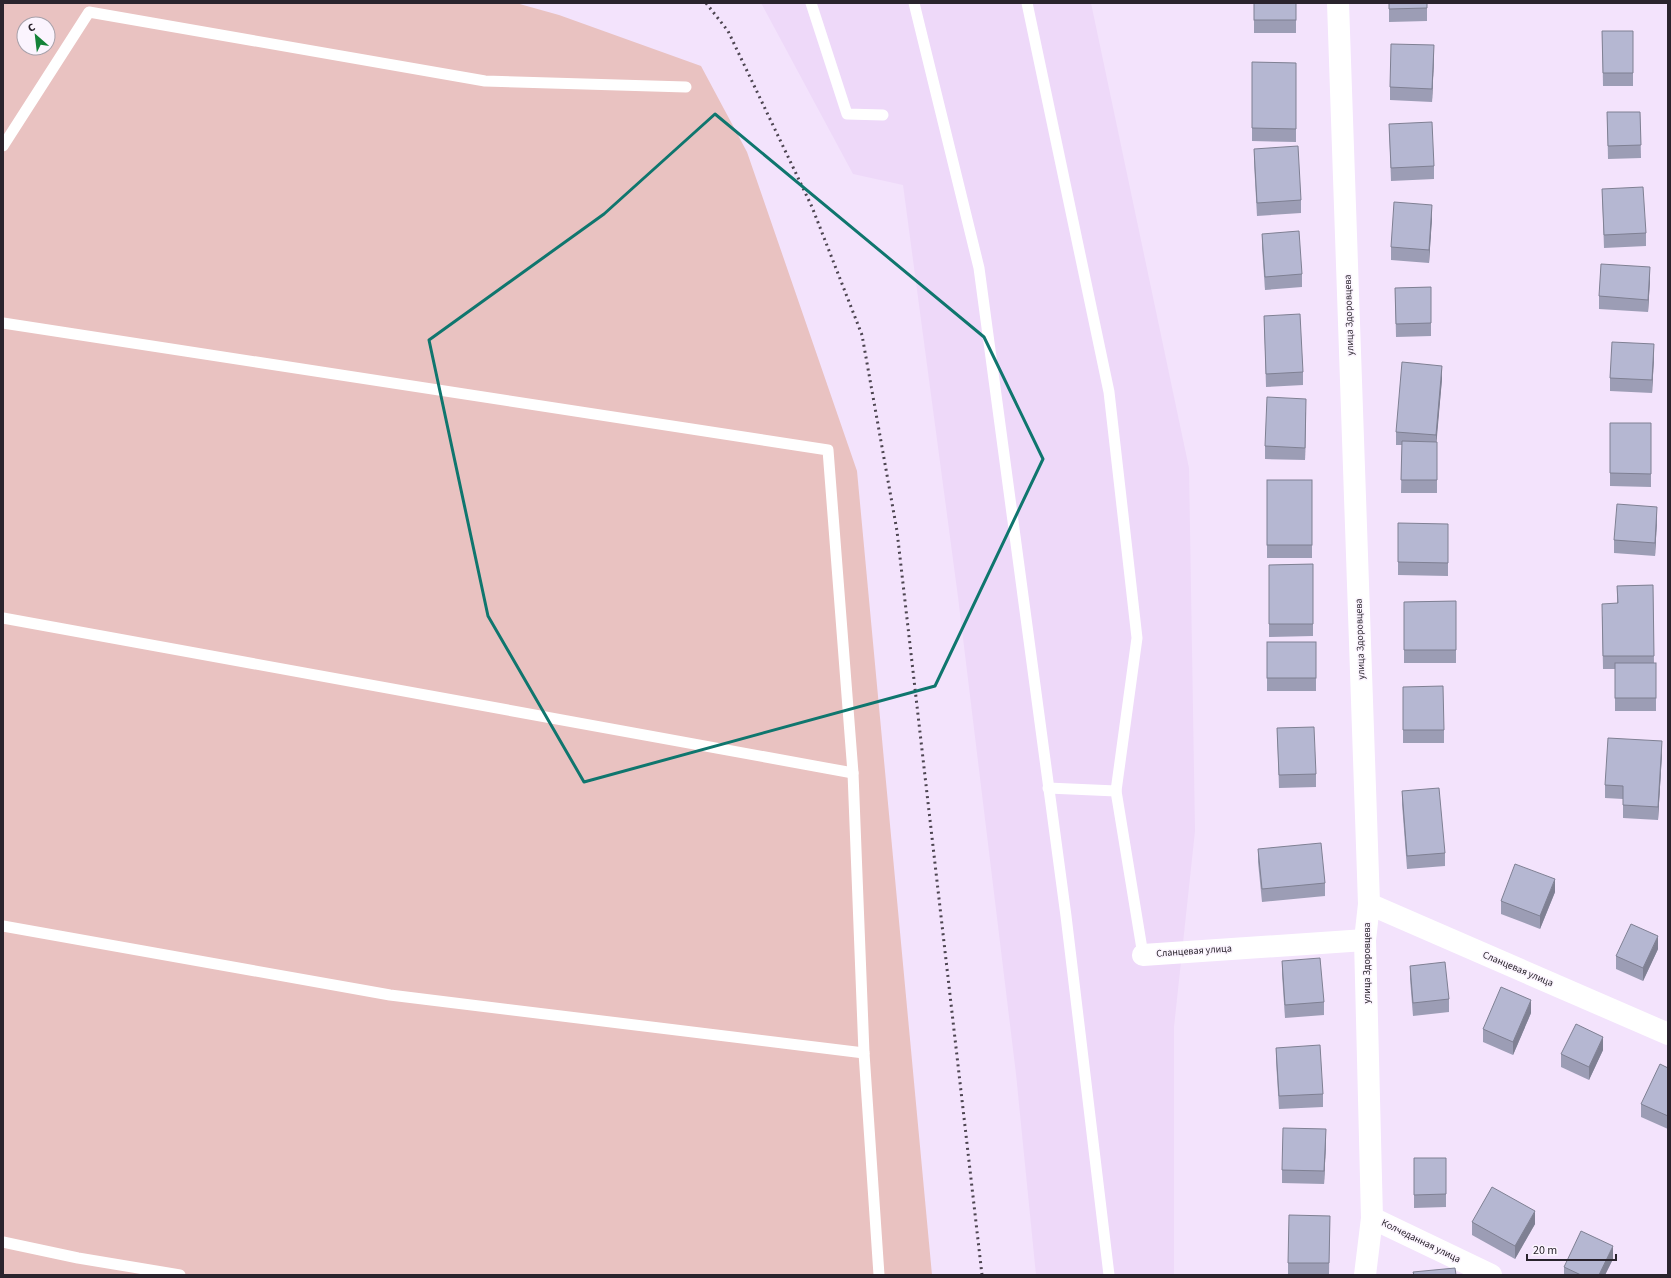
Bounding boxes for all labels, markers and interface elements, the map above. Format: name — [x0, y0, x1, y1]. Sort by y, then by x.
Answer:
north arrow — [16, 16, 56, 56]
text: С — [25, 19, 38, 36]
street label: улица Здоровцева — [1341, 274, 1357, 356]
street label: улица Здоровцева — [1352, 598, 1368, 680]
street label: улица Здоровцева — [1360, 922, 1374, 1004]
street label: Сланцевая улица — [1156, 941, 1232, 961]
street label: Сланцевая улица — [1480, 948, 1556, 990]
street label: Колчеданная улица — [1379, 1216, 1463, 1266]
scale bar — [1527, 1236, 1616, 1262]
text: 20 m — [1533, 1242, 1557, 1259]

